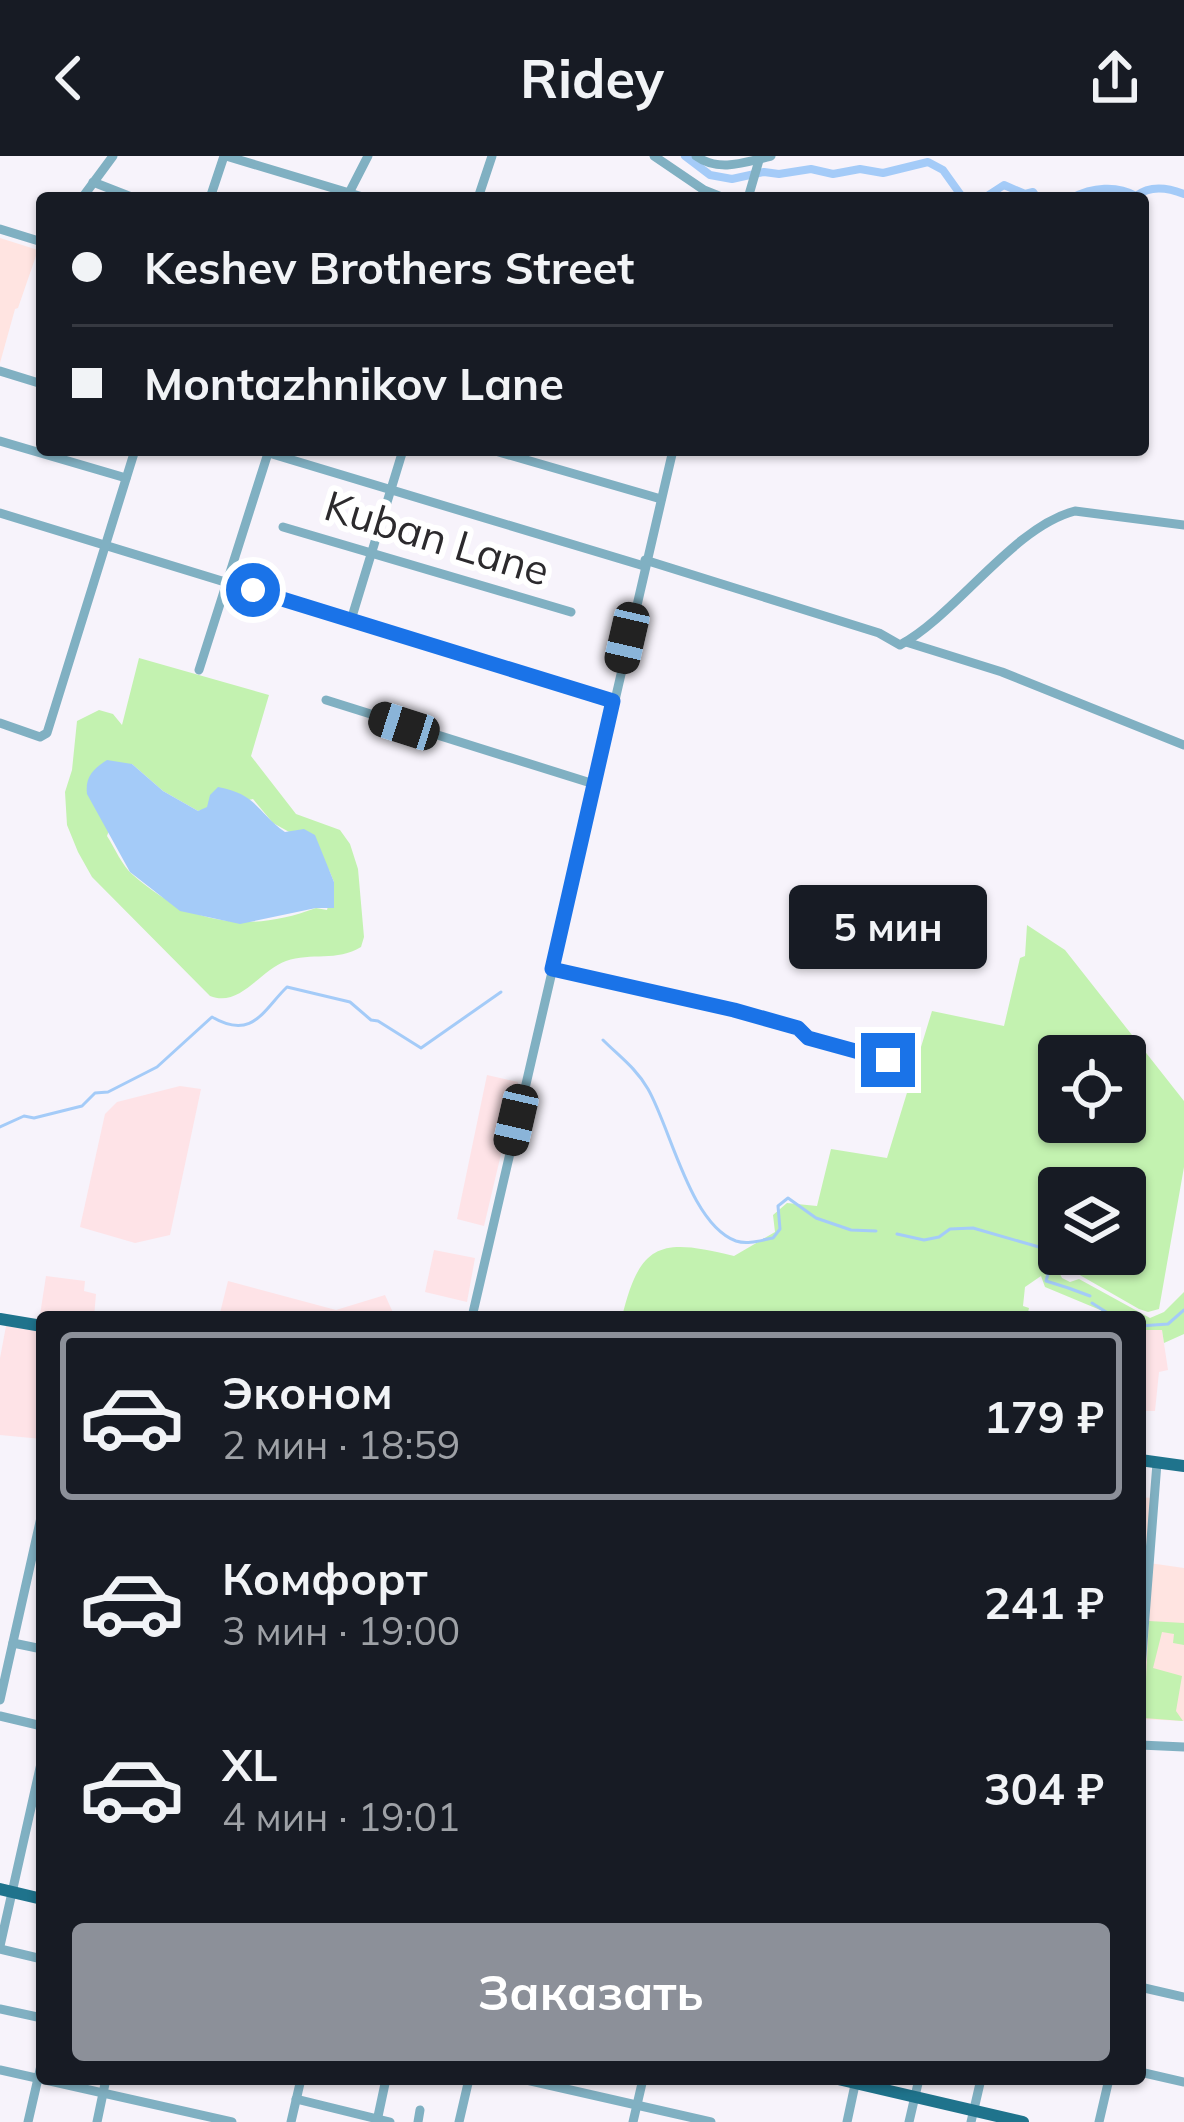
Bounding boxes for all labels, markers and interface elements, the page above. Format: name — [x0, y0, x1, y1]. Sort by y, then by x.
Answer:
text: Ridey — [520, 44, 664, 112]
icon: back — [36, 45, 102, 111]
icon: share — [1082, 45, 1148, 111]
text: Keshev Brothers Street — [144, 239, 634, 295]
text: Montazhnikov Lane — [144, 355, 564, 411]
street label: Kuban Lane — [318, 478, 556, 597]
route start — [226, 563, 280, 617]
car — [601, 599, 653, 677]
car — [364, 698, 444, 754]
callout: 5 мин — [789, 886, 987, 970]
text: 5 мин — [833, 902, 943, 951]
route end — [861, 1033, 915, 1087]
map controls — [1038, 1035, 1146, 1275]
button: locate — [1038, 1035, 1146, 1143]
car — [490, 1081, 542, 1159]
button: layers — [1038, 1167, 1146, 1275]
icon: car — [78, 1362, 186, 1470]
text: Эконом — [222, 1364, 393, 1420]
text: 179 ₽ — [984, 1388, 1104, 1444]
text: 2 мин · 18:59 — [222, 1420, 460, 1469]
icon: car — [78, 1548, 186, 1656]
text: Комфорт — [222, 1550, 428, 1606]
text: 241 ₽ — [984, 1574, 1104, 1630]
text: 3 мин · 19:00 — [222, 1606, 460, 1655]
icon: car — [78, 1734, 186, 1842]
text: XL — [222, 1736, 277, 1792]
text: 304 ₽ — [984, 1760, 1104, 1816]
text: 4 мин · 19:01 — [222, 1792, 460, 1841]
button: Заказать — [72, 1923, 1110, 2061]

